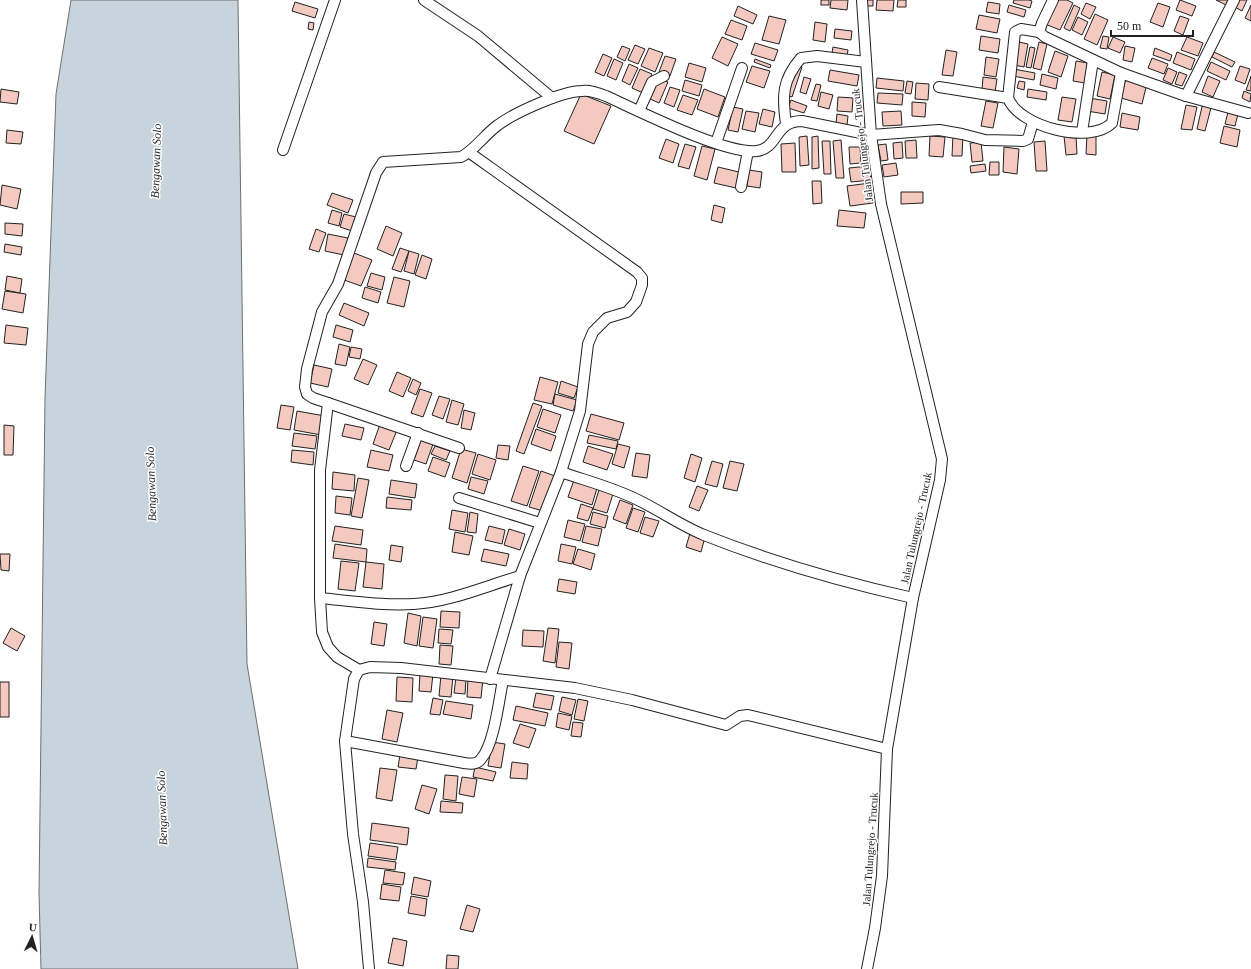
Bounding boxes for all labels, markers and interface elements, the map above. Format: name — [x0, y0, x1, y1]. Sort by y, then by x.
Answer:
scale bar — [1111, 12, 1193, 38]
text: 50 m — [1117, 19, 1142, 33]
street label: Jalan Tulungrejo - Trucuk — [849, 87, 875, 202]
water label: Bengawan Solo — [148, 123, 164, 199]
water label: Bengawan Solo — [143, 446, 159, 522]
street label: Jalan Tulungrejo - Trucuk — [898, 471, 934, 585]
water label: Bengawan Solo — [154, 770, 170, 846]
street label: Jalan Tulungrejo - Trucuk — [860, 791, 880, 906]
north arrow — [12, 917, 52, 957]
text: U — [28, 921, 37, 933]

